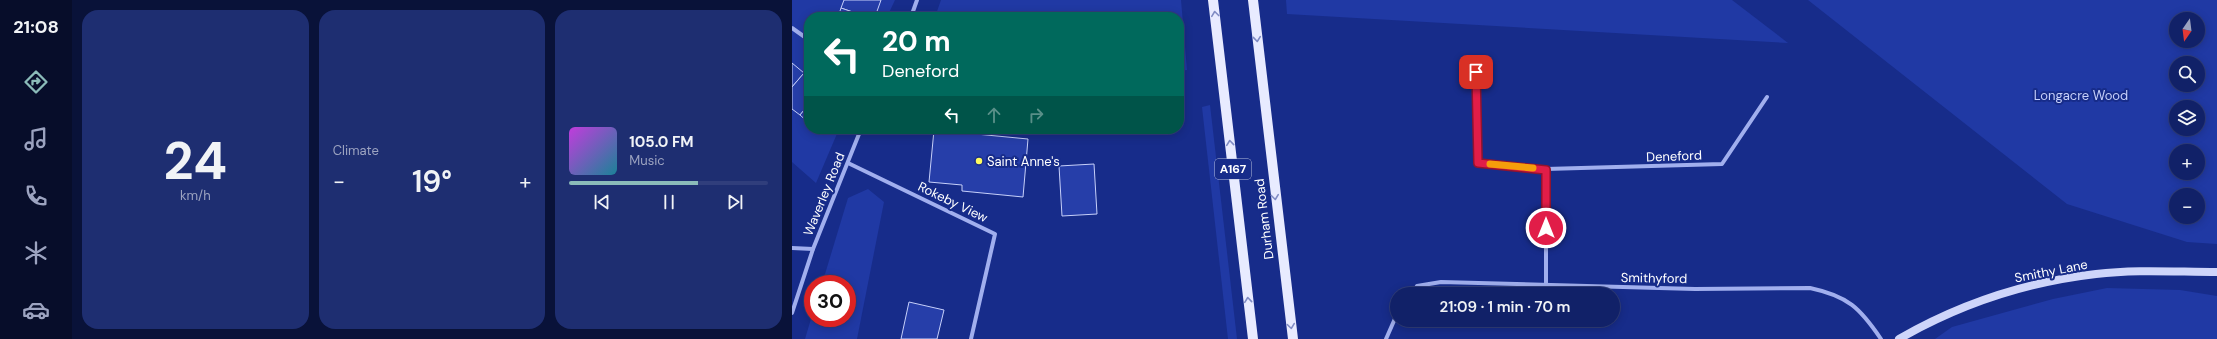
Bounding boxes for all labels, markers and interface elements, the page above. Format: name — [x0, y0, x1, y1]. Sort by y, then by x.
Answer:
one-way arrow — [1211, 11, 1220, 17]
north arrow — [2169, 12, 2205, 48]
map controls — [2169, 12, 2205, 224]
text: 21:08 — [13, 15, 59, 39]
text: 20 m — [882, 23, 951, 60]
icon: left — [816, 28, 868, 80]
one-way arrow — [1252, 36, 1261, 42]
pin — [1459, 55, 1493, 89]
button: search — [2169, 56, 2205, 92]
text: Deneford — [882, 59, 959, 83]
icon: arrive — [1465, 61, 1487, 83]
icon: directions — [22, 68, 50, 96]
park label: Longacre Wood — [2034, 87, 2128, 104]
button: layers — [2169, 100, 2205, 136]
icon: left — [941, 104, 963, 126]
icon: ahead — [983, 104, 1005, 126]
icon: right — [1025, 104, 1047, 126]
icon: music — [22, 125, 50, 153]
text: 24 — [164, 127, 227, 195]
text: 105.0 FM — [629, 132, 694, 152]
one-way arrow — [1226, 140, 1235, 146]
text: Climate — [333, 142, 379, 159]
button: + — [2169, 144, 2205, 180]
street label: Deneford — [1646, 147, 1702, 165]
street label: Waverley Road — [800, 150, 848, 238]
text: Music — [629, 152, 665, 169]
place label: Saint Anne's — [987, 153, 1060, 170]
marker: Saint Anne's — [974, 156, 984, 166]
road number: A167 — [1215, 159, 1251, 179]
text: 19° — [412, 162, 452, 201]
text: − — [333, 167, 345, 196]
text: + — [519, 167, 531, 196]
street label: Rokeby View — [915, 178, 991, 226]
street label: Durham Road — [1251, 178, 1277, 260]
icon: phone — [22, 182, 50, 210]
text: km/h — [180, 187, 211, 204]
button: − — [2169, 188, 2205, 224]
icon: previous — [591, 191, 613, 213]
icon: pause — [658, 191, 680, 213]
icon: next — [724, 191, 746, 213]
one-way arrow — [1270, 194, 1279, 200]
position arrow — [1525, 207, 1567, 249]
icon: climate — [22, 239, 50, 267]
street label: Smithy Lane — [2013, 256, 2089, 286]
street label: Smithyford — [1621, 269, 1687, 287]
speed limit sign: 30 — [804, 275, 856, 327]
icon: car — [22, 296, 50, 324]
one-way arrow — [1244, 297, 1253, 303]
text: 21:09 · 1 min · 70 m — [1440, 297, 1570, 317]
one-way arrow — [1286, 323, 1295, 329]

